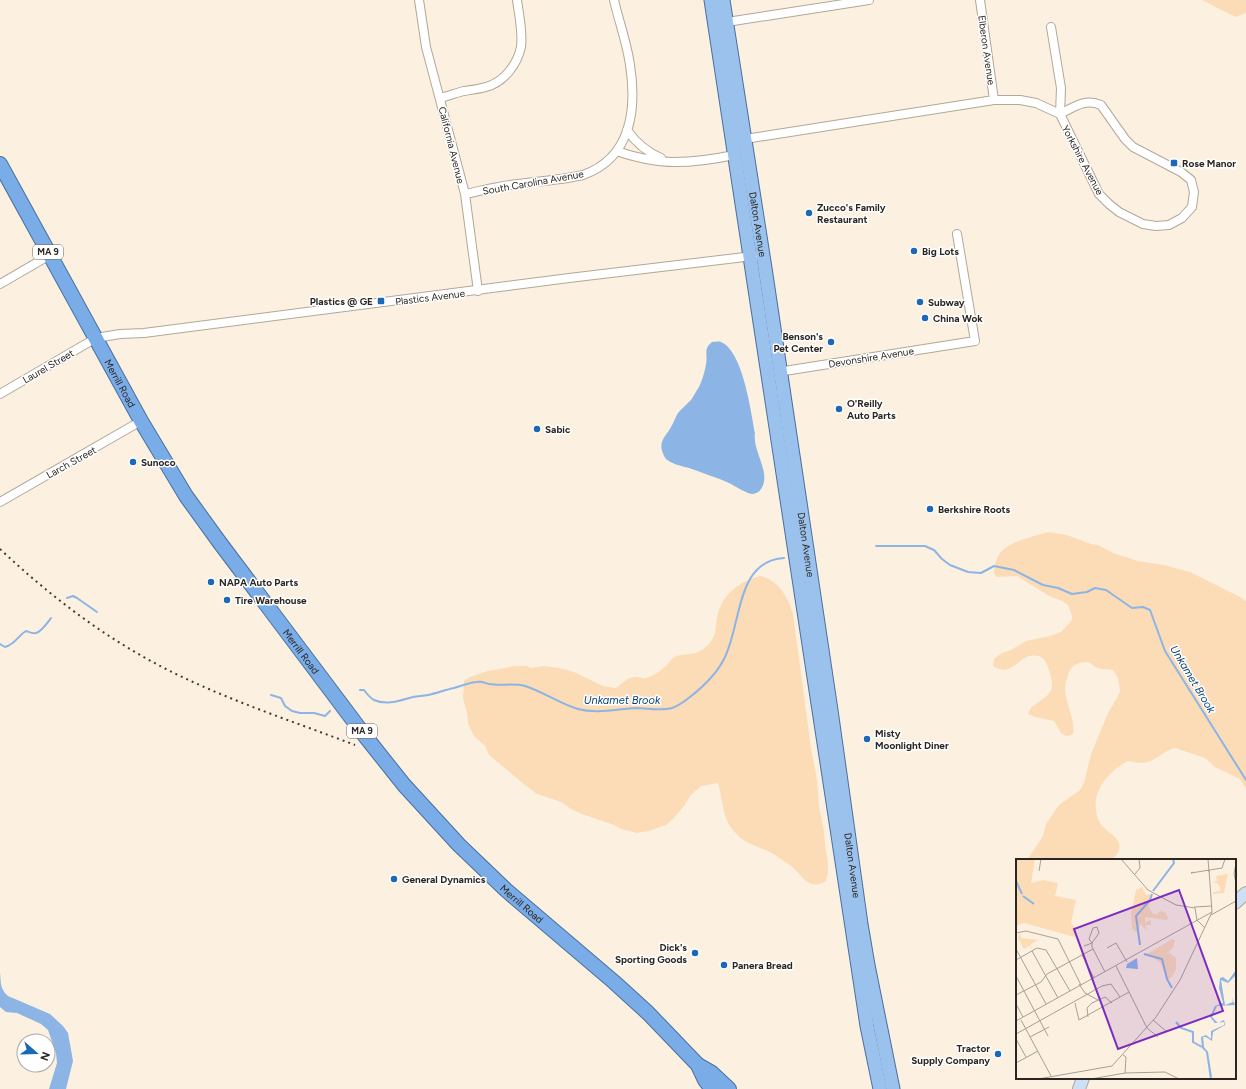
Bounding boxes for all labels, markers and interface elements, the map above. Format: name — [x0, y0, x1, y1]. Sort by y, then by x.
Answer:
street label: Elberon Avenue — [975, 14, 998, 86]
street label: California Avenue — [436, 105, 468, 186]
street label: Yorkshire Avenue — [1059, 123, 1107, 198]
place label: Rose Manor — [1182, 157, 1236, 170]
marker: Rose Manor — [1169, 158, 1179, 168]
street label: South Carolina Avenue — [482, 167, 585, 198]
street label: Dalton Avenue — [746, 191, 769, 258]
place label: Zucco's Family Restaurant — [817, 201, 886, 226]
marker: Zucco's Family Restaurant — [804, 208, 814, 218]
road number: MA 9 — [33, 245, 63, 259]
place label: Big Lots — [922, 245, 959, 258]
marker: Big Lots — [909, 246, 919, 256]
street label: Plastics Avenue — [394, 287, 466, 308]
place label: Plastics @ GE — [310, 295, 373, 308]
marker: Plastics @ GE — [376, 296, 386, 306]
place label: Subway — [928, 296, 965, 309]
marker: Subway — [915, 297, 925, 307]
place label: China Wok — [933, 312, 983, 325]
marker: China Wok — [920, 313, 930, 323]
place label: Benson's Pet Center — [773, 330, 823, 355]
marker: Benson's Pet Center — [826, 337, 836, 347]
street label: Devonshire Avenue — [827, 344, 915, 371]
street label: Laurel Street — [20, 346, 77, 386]
street label: Merrill Road — [101, 357, 138, 410]
place label: O'Reilly Auto Parts — [847, 397, 896, 422]
marker: O'Reilly Auto Parts — [834, 404, 844, 414]
place label: Sabic — [545, 423, 571, 436]
marker: Sabic — [532, 424, 542, 434]
street label: Larch Street — [44, 443, 99, 481]
place label: Sunoco — [141, 456, 176, 469]
marker: Sunoco — [128, 457, 138, 467]
place label: Berkshire Roots — [938, 503, 1011, 516]
marker: Berkshire Roots — [925, 504, 935, 514]
street label: Dalton Avenue — [795, 511, 817, 579]
place label: NAPA Auto Parts — [219, 576, 298, 589]
marker: NAPA Auto Parts — [206, 577, 216, 587]
place label: Tire Warehouse — [235, 594, 307, 607]
marker: Tire Warehouse — [222, 595, 232, 605]
street label: Merrill Road — [280, 626, 322, 677]
water label: Unkamet Brook — [1167, 643, 1218, 716]
water label: Unkamet Brook — [584, 694, 661, 707]
road number: MA 9 — [347, 724, 377, 738]
place label: Misty Moonlight Diner — [875, 727, 949, 752]
marker: Misty Moonlight Diner — [862, 734, 872, 744]
street label: Dalton Avenue — [841, 832, 863, 899]
inset map — [1016, 859, 1236, 1079]
place label: General Dynamics — [402, 873, 486, 886]
marker: General Dynamics — [389, 874, 399, 884]
street label: Merrill Road — [497, 882, 546, 926]
place label: Dick's Sporting Goods — [615, 941, 687, 966]
marker: Dick's Sporting Goods — [690, 948, 700, 958]
place label: Panera Bread — [732, 959, 793, 972]
marker: Panera Bread — [719, 960, 729, 970]
north arrow — [16, 1033, 56, 1073]
place label: Tractor Supply Company — [911, 1042, 990, 1067]
marker: Tractor Supply Company — [993, 1049, 1003, 1059]
text: N — [37, 1050, 52, 1062]

